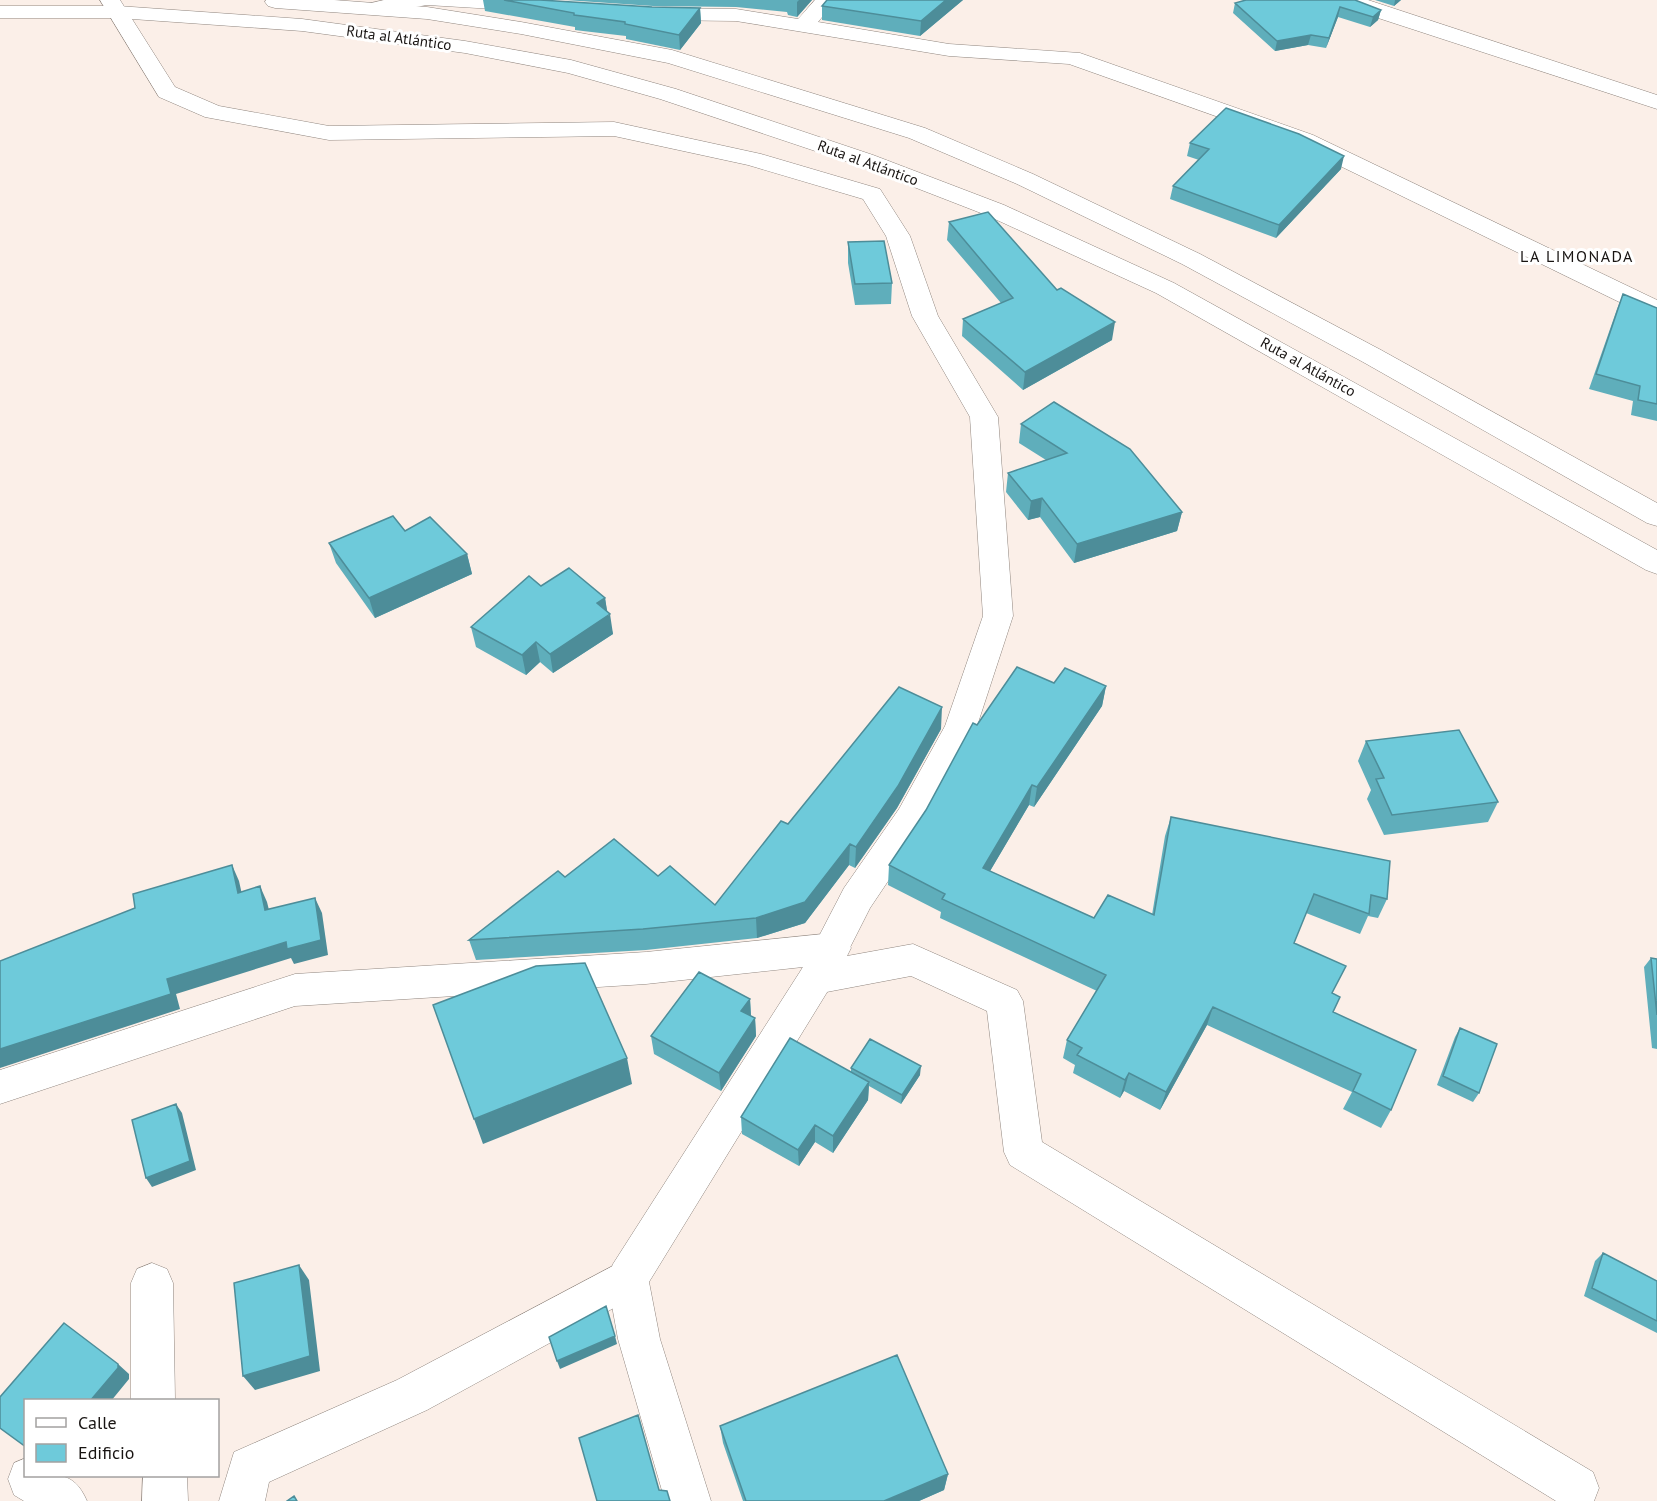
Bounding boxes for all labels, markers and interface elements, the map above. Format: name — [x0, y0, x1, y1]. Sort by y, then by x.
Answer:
street label: Ruta al Atlántico — [345, 21, 453, 54]
street label: Ruta al Atlántico — [815, 135, 921, 190]
district label: LA LIMONADA — [1520, 246, 1634, 266]
street label: Ruta al Atlántico — [1257, 333, 1359, 401]
legend — [24, 1399, 219, 1477]
text: Calle — [78, 1411, 117, 1434]
text: Edificio — [78, 1441, 134, 1464]

